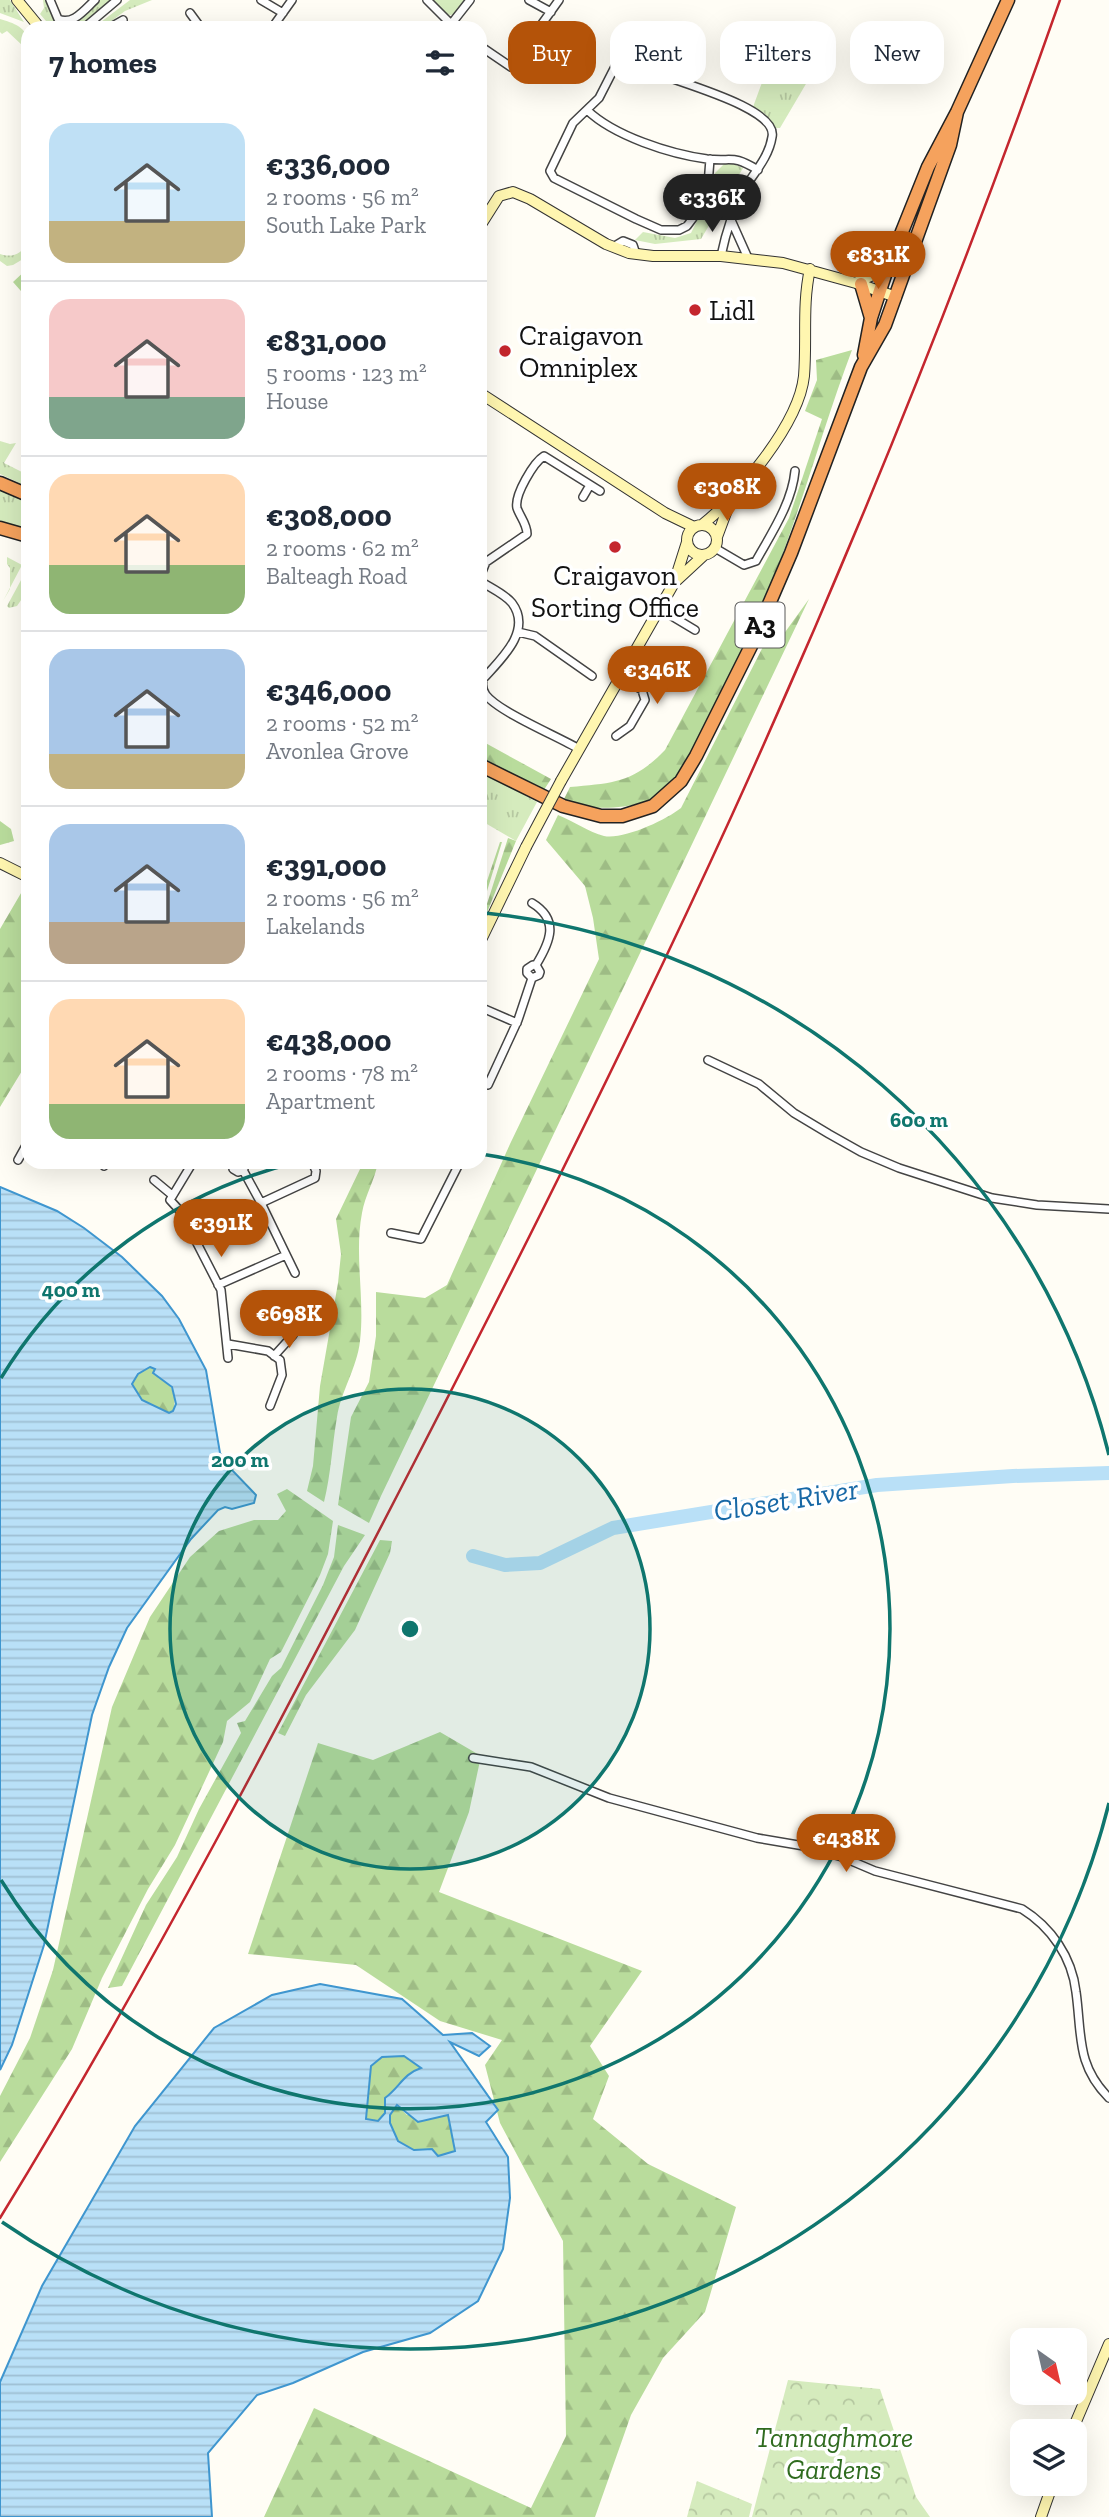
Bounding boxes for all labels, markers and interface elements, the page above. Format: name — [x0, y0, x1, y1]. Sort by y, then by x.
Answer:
chip: Buy — [508, 21, 596, 84]
chip: Rent — [610, 21, 706, 84]
chip: Filters — [720, 21, 836, 84]
chip: New — [850, 21, 944, 84]
icon: filters — [421, 44, 459, 82]
text: 7 homes — [49, 45, 157, 81]
text: €336,000 — [266, 147, 390, 183]
icon: home — [105, 151, 189, 235]
pin: €336K — [663, 174, 761, 234]
text: 2 rooms · 56 m² — [266, 183, 419, 211]
text: €336K — [679, 183, 745, 211]
text: South Lake Park — [266, 211, 426, 239]
pin: €831K — [829, 232, 927, 291]
text: €831K — [846, 240, 910, 268]
place label: Lidl — [709, 294, 755, 327]
marker: Lidl — [687, 302, 703, 318]
place label: Craigavon Omniplex — [519, 319, 643, 384]
text: €831,000 — [266, 323, 387, 359]
icon: home — [105, 327, 189, 411]
marker: Craigavon Omniplex — [497, 343, 513, 359]
text: 5 rooms · 123 m² — [266, 359, 427, 387]
text: House — [266, 387, 328, 415]
pin: €308K — [678, 463, 776, 523]
text: €308K — [693, 472, 761, 500]
text: €308,000 — [266, 498, 392, 534]
icon: home — [105, 502, 189, 586]
text: 2 rooms · 62 m² — [266, 534, 419, 562]
marker: Craigavon Sorting Office — [607, 539, 623, 555]
place label: Craigavon Sorting Office — [531, 559, 699, 624]
text: Balteagh Road — [266, 562, 408, 590]
road number: A3 — [736, 603, 784, 648]
pin: €346K — [608, 646, 706, 706]
text: €346K — [624, 655, 690, 683]
text: €346,000 — [266, 673, 391, 709]
icon: home — [105, 677, 189, 761]
text: 2 rooms · 52 m² — [266, 709, 418, 737]
text: Avonlea Grove — [266, 737, 409, 765]
text: €391,000 — [266, 848, 386, 884]
icon: home — [105, 852, 189, 936]
text: 2 rooms · 56 m² — [266, 884, 419, 912]
text: Lakelands — [266, 912, 365, 940]
text: €438,000 — [266, 1023, 392, 1059]
icon: home — [105, 1027, 189, 1111]
text: 2 rooms · 78 m² — [266, 1059, 418, 1087]
text: Apartment — [266, 1087, 375, 1115]
text: 600 m — [890, 1107, 948, 1132]
pin: €391K — [172, 1200, 270, 1259]
text: €391K — [190, 1208, 252, 1236]
text: 400 m — [42, 1277, 101, 1302]
pin: €698K — [240, 1290, 338, 1350]
text: €698K — [256, 1299, 322, 1327]
text: 200 m — [211, 1447, 269, 1472]
water label: Closet River — [711, 1471, 862, 1529]
centre of rings — [398, 1617, 422, 1641]
pin: €438K — [797, 1814, 895, 1874]
text: €438K — [813, 1823, 879, 1851]
north arrow — [1010, 2328, 1087, 2404]
map controls — [1010, 2328, 1087, 2496]
button: layers — [1010, 2419, 1087, 2496]
park label: Tannaghmore Gardens — [755, 2421, 913, 2486]

